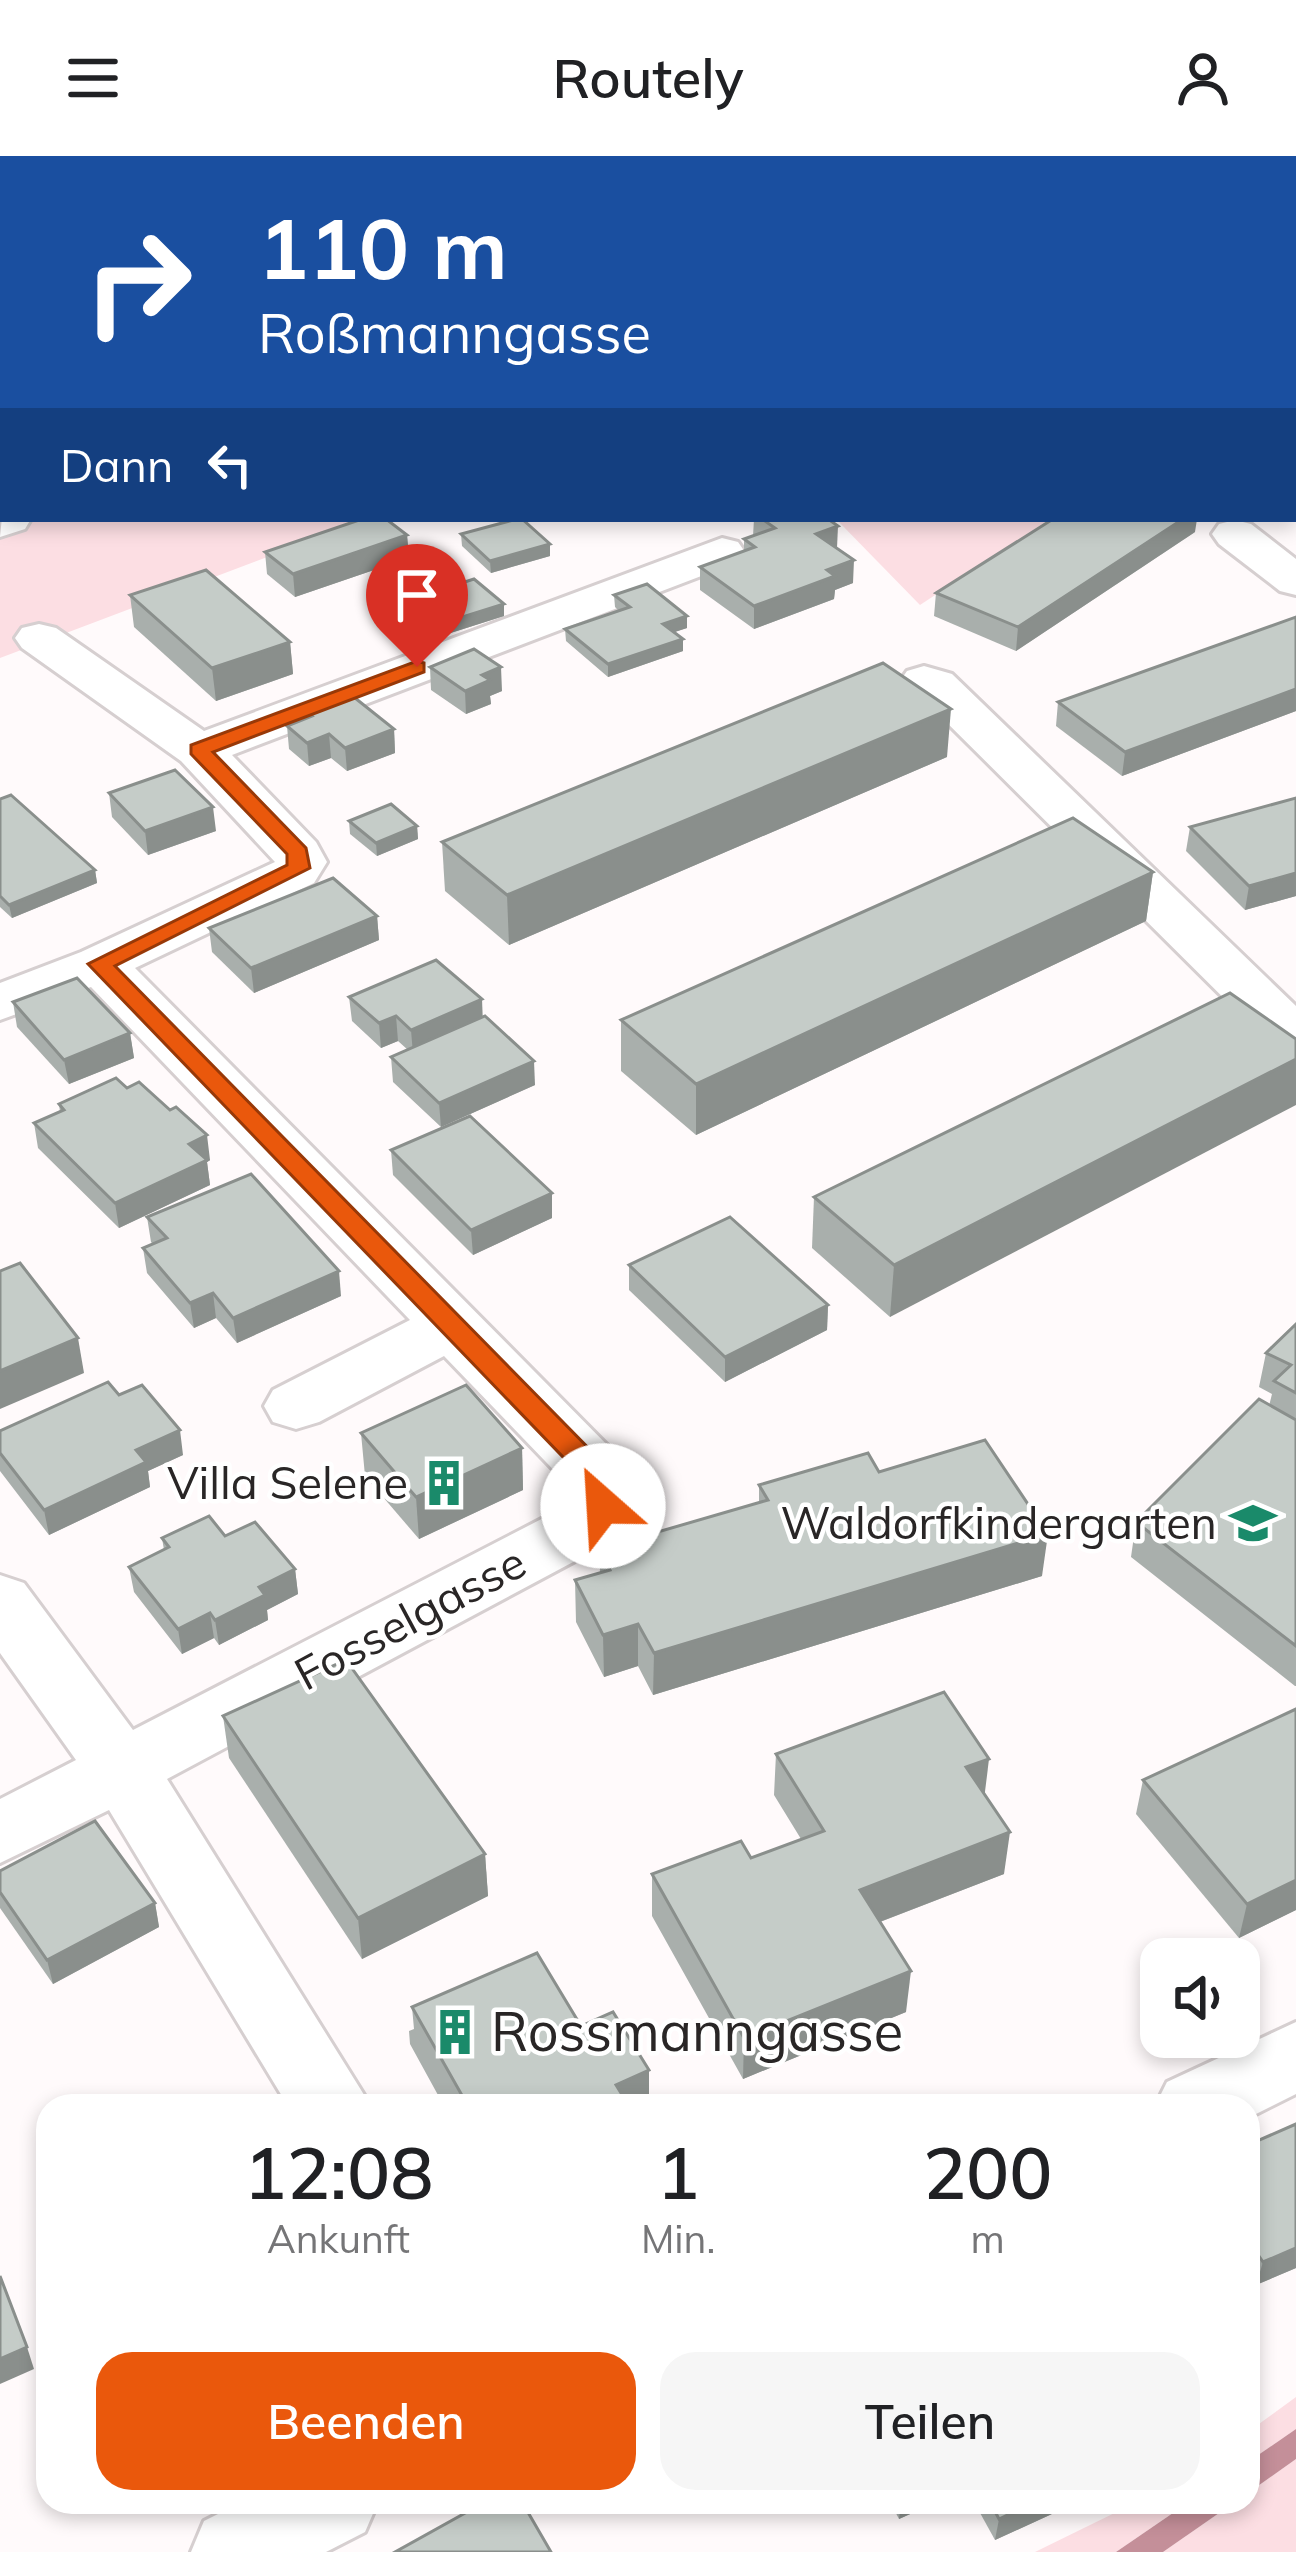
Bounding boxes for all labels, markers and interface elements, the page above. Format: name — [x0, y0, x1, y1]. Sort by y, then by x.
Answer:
text: Routely — [552, 44, 744, 112]
icon: menu — [60, 45, 126, 111]
icon: person — [1170, 45, 1236, 111]
text: 110 m — [258, 195, 508, 300]
icon: right — [60, 204, 216, 360]
text: Roßmanngasse — [258, 299, 651, 367]
icon: left — [197, 432, 263, 498]
text: Dann — [60, 437, 173, 493]
pin — [366, 544, 468, 667]
icon: arrive — [384, 562, 450, 628]
position arrow — [540, 1443, 666, 1569]
place label: Villa Selene — [167, 1454, 408, 1510]
building icon: Villa Selene — [419, 1458, 469, 1508]
place label: Waldorfkindergarten — [781, 1494, 1217, 1550]
school or university icon: Waldorfkindergarten — [1228, 1498, 1278, 1548]
street label: Fosselgasse — [285, 1533, 534, 1701]
map controls — [1140, 1938, 1260, 2058]
button: sound — [1140, 1938, 1260, 2058]
place label: Rossmanngasse — [491, 1997, 903, 2065]
building icon: Rossmanngasse — [430, 2007, 480, 2057]
text: 12:08 — [244, 2127, 433, 2217]
text: 1 — [657, 2127, 700, 2217]
text: 200 — [923, 2127, 1052, 2217]
text: Ankunft — [267, 2214, 410, 2263]
text: Min. — [641, 2214, 715, 2263]
text: m — [971, 2214, 1005, 2263]
button: Beenden — [96, 2352, 636, 2490]
button: Teilen — [660, 2352, 1200, 2490]

